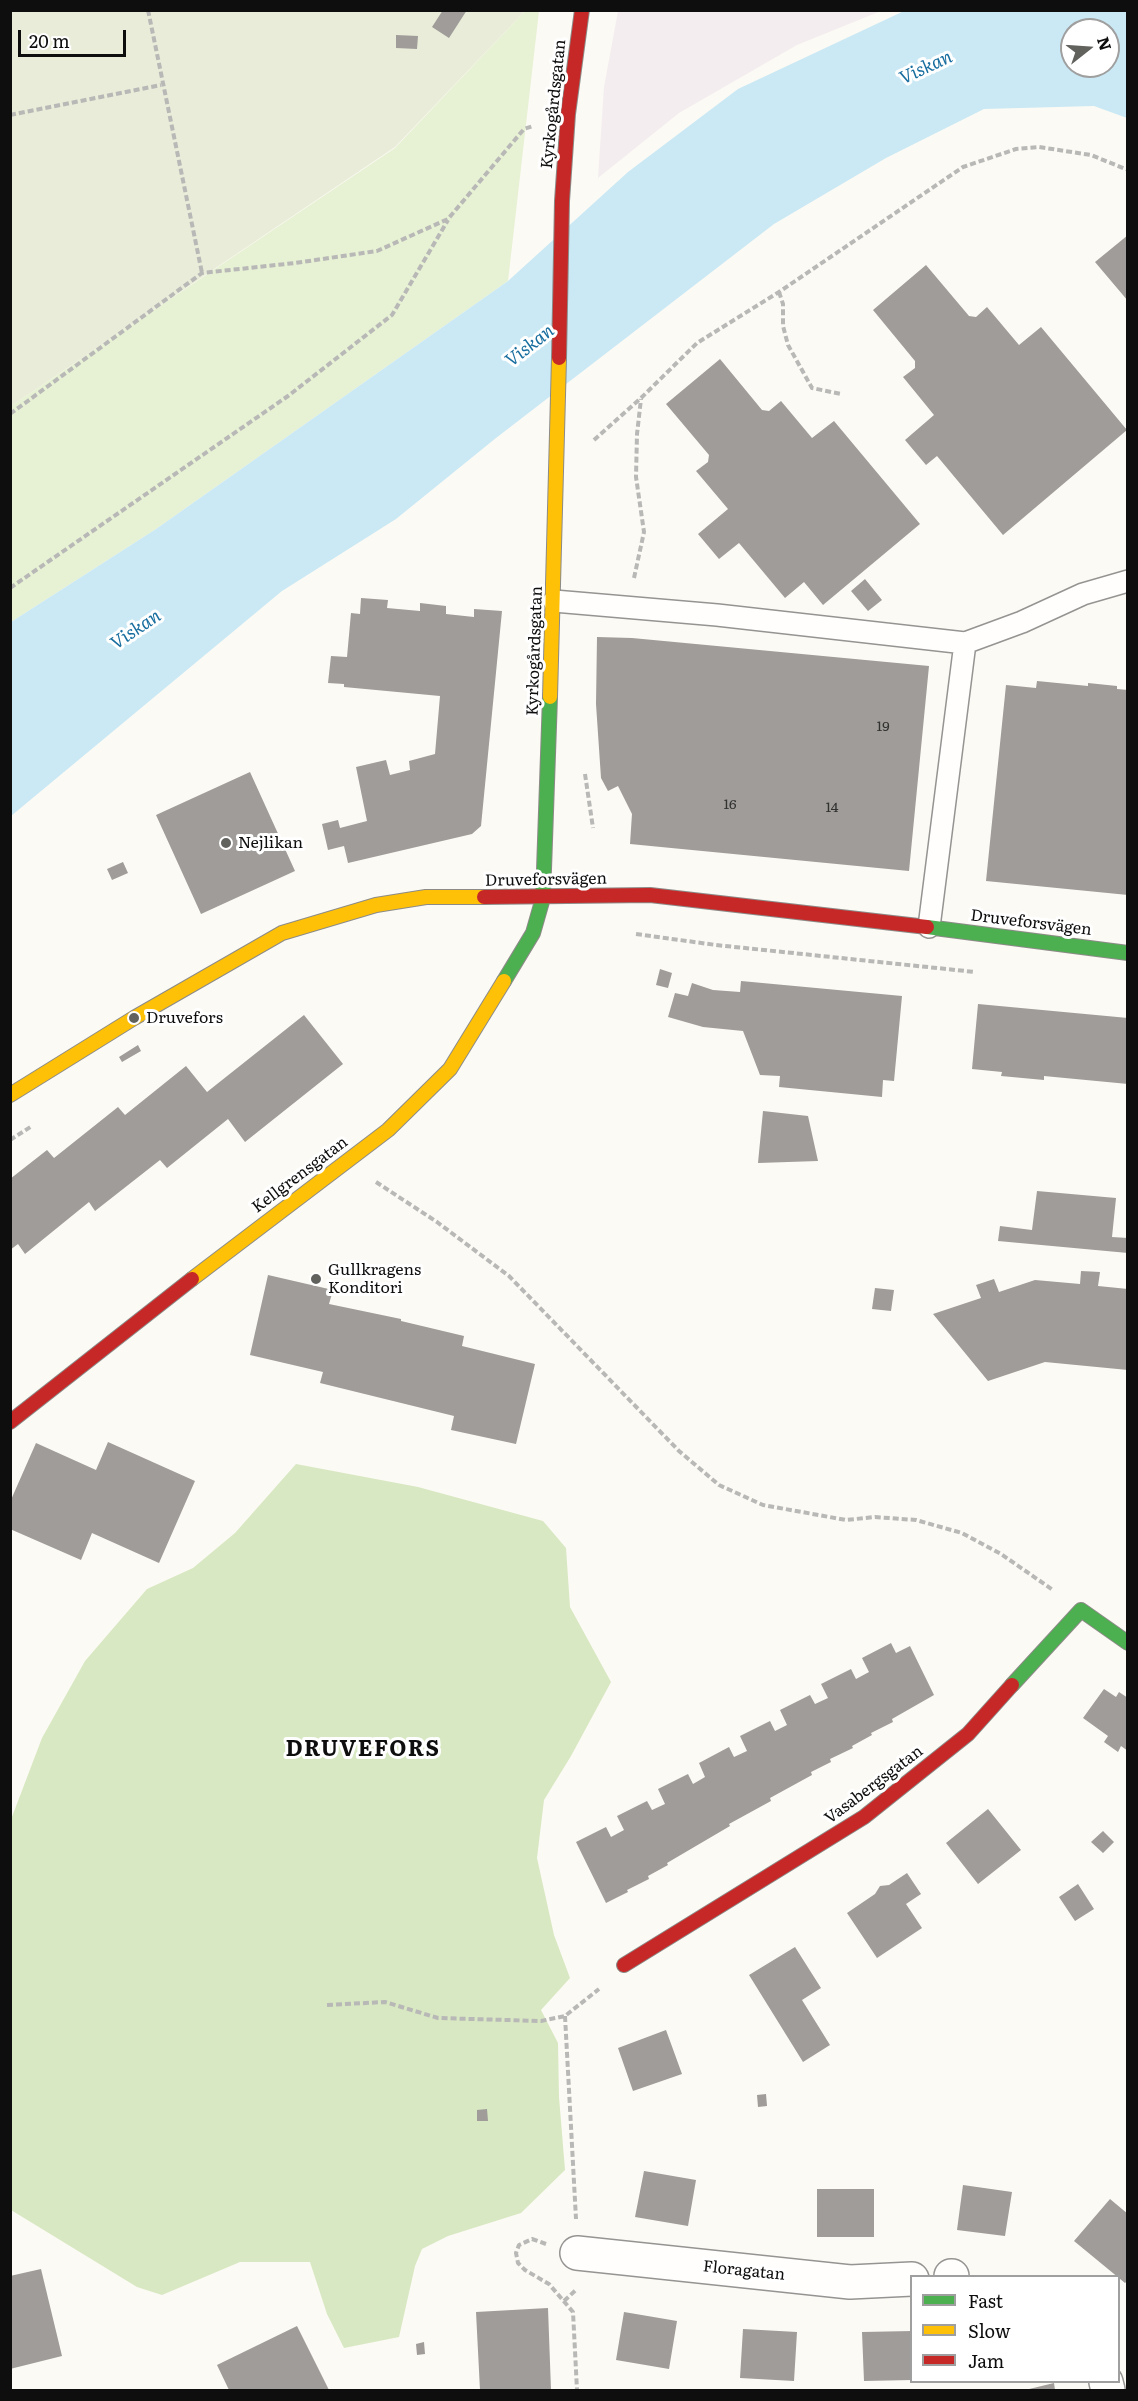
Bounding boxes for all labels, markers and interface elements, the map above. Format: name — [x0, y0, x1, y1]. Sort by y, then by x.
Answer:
scale bar — [21, 18, 129, 56]
north arrow — [1060, 18, 1120, 78]
text: 20 m — [29, 27, 70, 54]
text: N — [1092, 33, 1119, 53]
street label: Kyrkogårdsgatan — [538, 38, 570, 170]
water label: Viskan — [896, 46, 956, 90]
water label: Viskan — [501, 320, 559, 372]
street label: Kyrkogårdsgatan — [523, 586, 547, 716]
water label: Viskan — [107, 605, 165, 655]
house number: 19 — [876, 719, 890, 735]
house number: 16 — [723, 797, 737, 813]
house number: 14 — [826, 800, 838, 816]
place label: Nejlikan — [238, 833, 303, 853]
marker: Nejlikan — [219, 836, 233, 850]
street label: Druveforsvägen — [485, 869, 607, 891]
street label: Druveforsvägen — [969, 906, 1093, 940]
place label: Druvefors — [146, 1008, 223, 1028]
marker: Druvefors — [127, 1011, 141, 1025]
street label: Kellgrensgatan — [248, 1133, 352, 1217]
place label: Gullkragens Konditori — [328, 1260, 421, 1298]
marker: Gullkragens Konditori — [309, 1272, 323, 1286]
district label: DRUVEFORS — [285, 1737, 441, 1763]
street label: Vasabergsgatan — [821, 1742, 927, 1828]
street label: Floragatan — [702, 2257, 786, 2285]
legend — [910, 2275, 1120, 2383]
text: Fast — [968, 2287, 1003, 2314]
text: Slow — [968, 2317, 1010, 2344]
text: Jam — [968, 2347, 1004, 2374]

